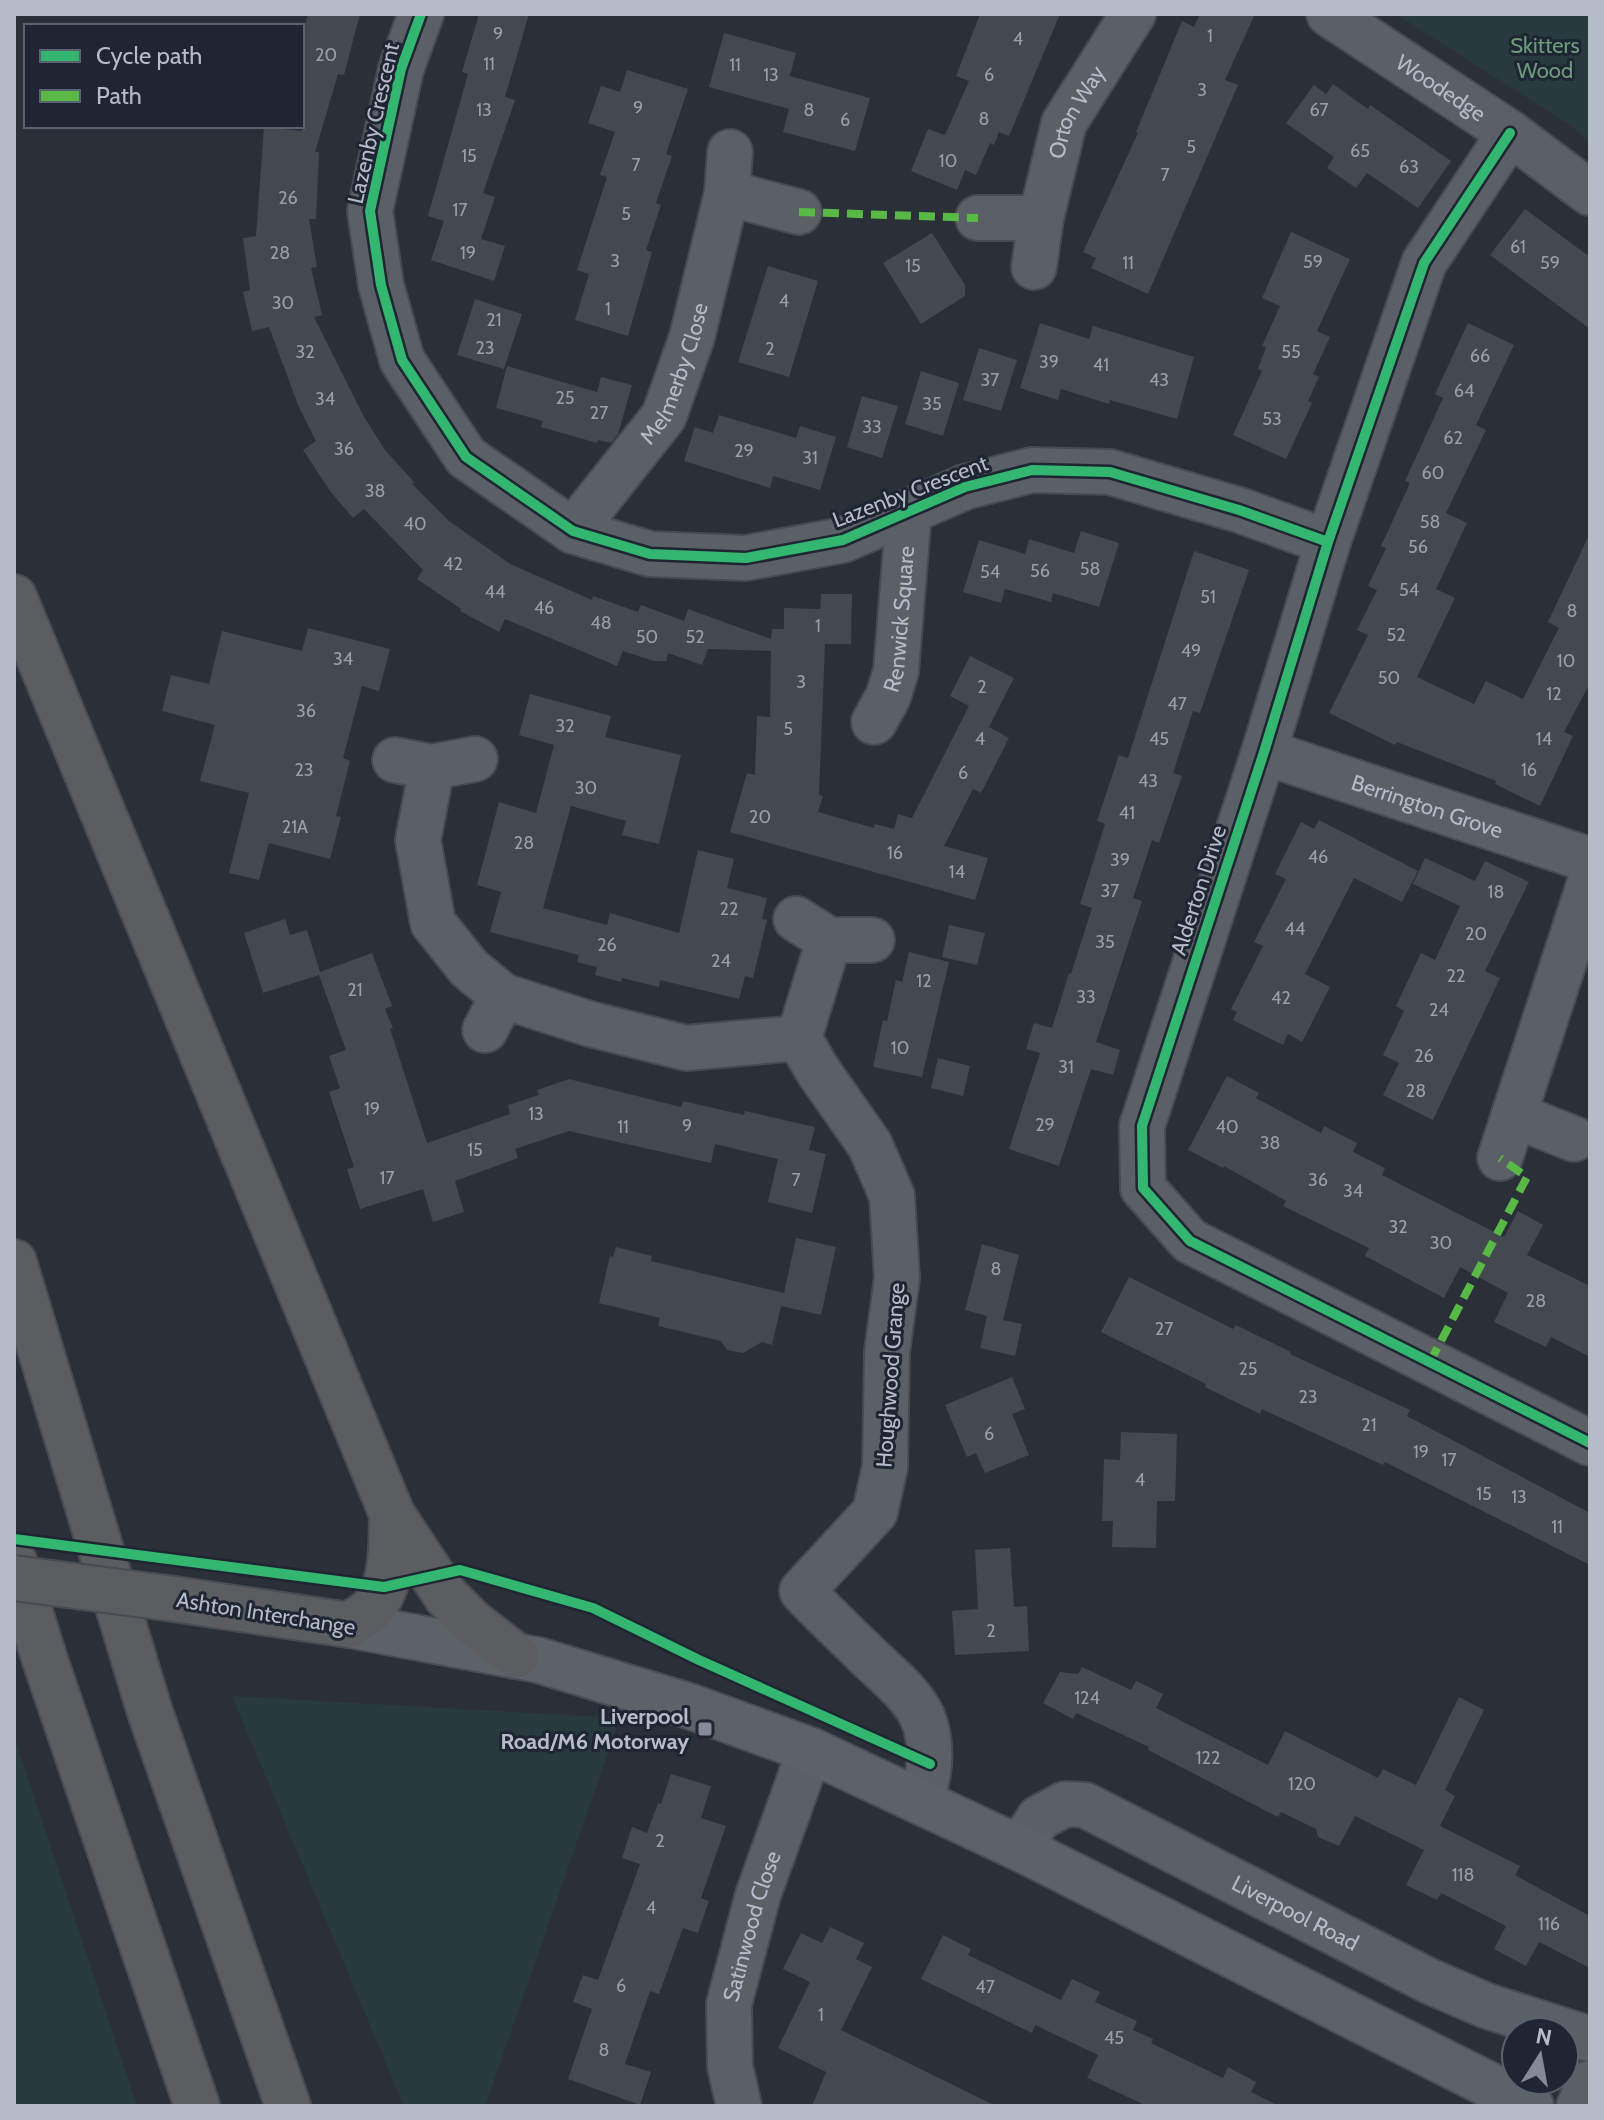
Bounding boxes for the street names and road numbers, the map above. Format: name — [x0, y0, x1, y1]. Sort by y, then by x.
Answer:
street label: Lazenby Crescent — [342, 39, 405, 206]
street label: Woodedge — [1391, 49, 1491, 127]
street label: Orton Way — [1043, 61, 1111, 161]
street label: Melmerby Close — [634, 300, 714, 450]
street label: Lazenby Crescent — [829, 449, 992, 534]
street label: Renwick Square — [877, 545, 920, 695]
street label: Berrington Grove — [1348, 769, 1506, 844]
street label: Alderton Drive — [1165, 822, 1232, 958]
street label: Houghwood Grange — [871, 1282, 910, 1468]
street label: Ashton Interchange — [174, 1586, 357, 1641]
street label: Satinwood Close — [717, 1847, 787, 2005]
street label: Liverpool Road — [1227, 1869, 1363, 1957]

